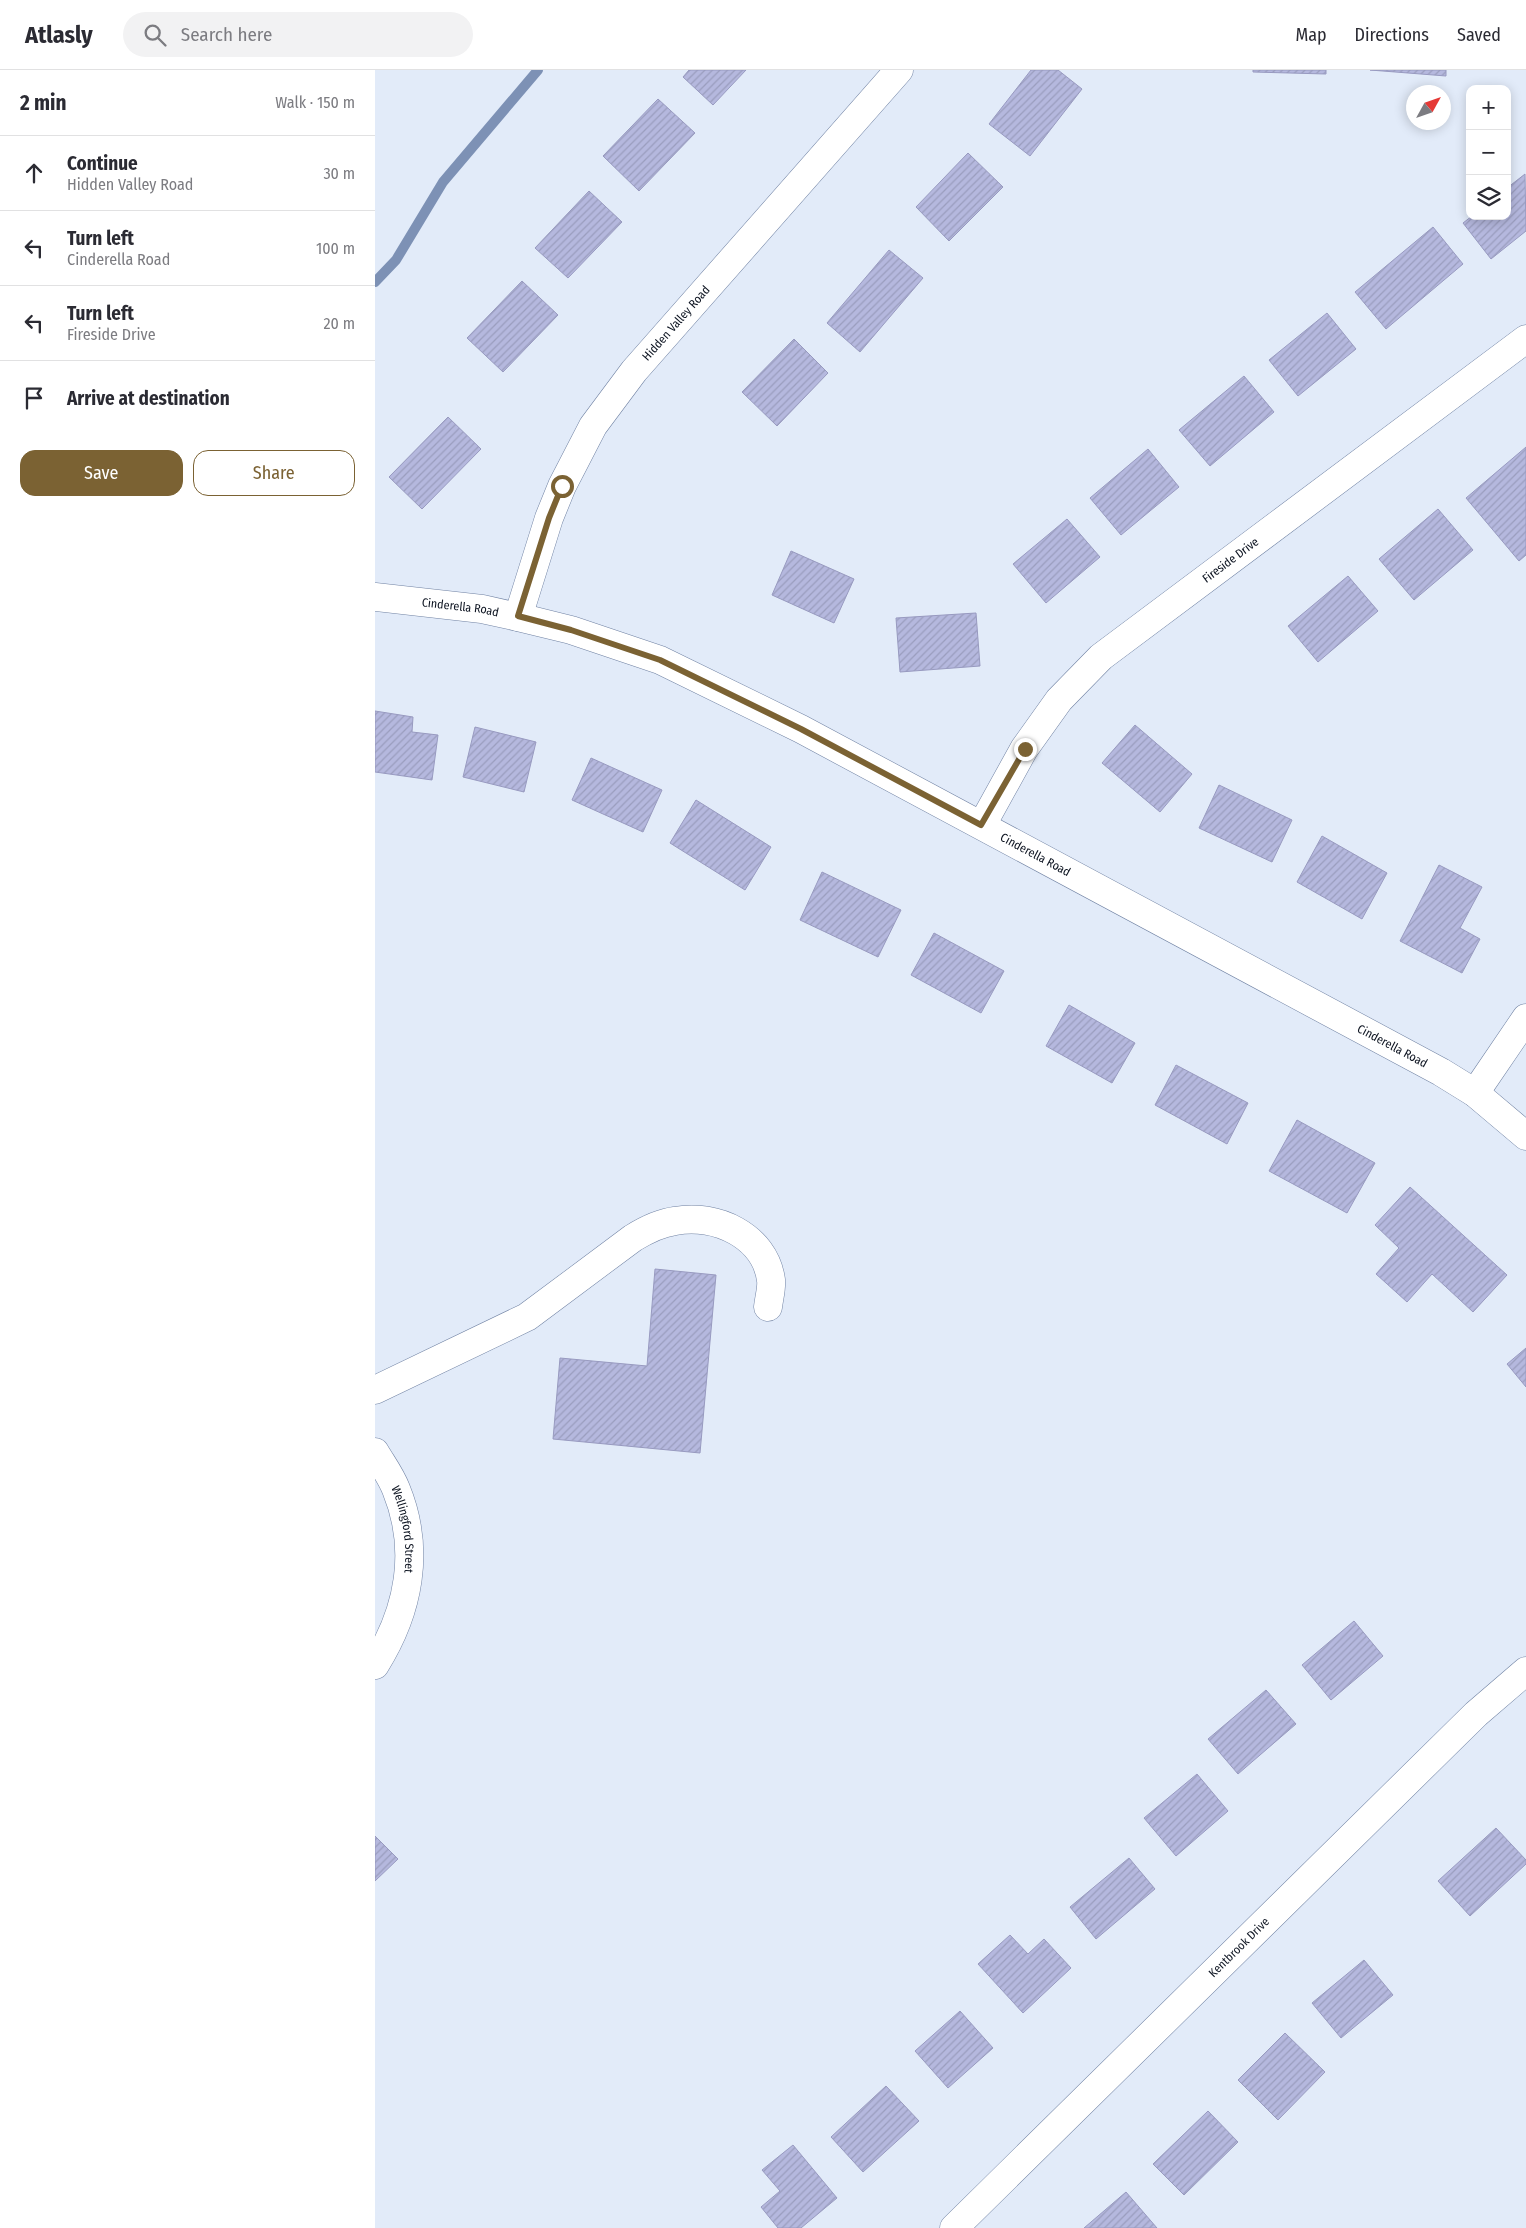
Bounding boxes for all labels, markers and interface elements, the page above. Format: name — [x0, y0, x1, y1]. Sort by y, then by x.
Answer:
search box — [123, 12, 473, 57]
text: Atlasly — [25, 21, 93, 49]
icon: search — [141, 21, 169, 49]
text: Search here — [181, 23, 272, 46]
text: Map — [1295, 24, 1327, 46]
text: Directions — [1355, 24, 1429, 46]
text: Saved — [1457, 24, 1501, 46]
north arrow — [1406, 85, 1451, 130]
map controls — [1466, 85, 1511, 220]
button: + — [1466, 85, 1511, 130]
text: 2 min — [20, 90, 67, 116]
text: Walk · 150 m — [275, 93, 355, 112]
button: − — [1466, 130, 1511, 175]
text: Continue — [67, 152, 138, 175]
icon: ahead — [20, 159, 48, 187]
text: 30 m — [323, 164, 355, 183]
text: Hidden Valley Road — [67, 175, 193, 194]
button: layers — [1466, 175, 1511, 220]
text: Turn left — [67, 227, 134, 250]
icon: left — [20, 234, 48, 262]
text: 100 m — [316, 239, 355, 258]
text: Cinderella Road — [67, 250, 170, 269]
street label: Hidden Valley Road — [639, 283, 713, 364]
text: Turn left — [67, 302, 134, 325]
icon: left — [20, 309, 48, 337]
text: 20 m — [324, 314, 355, 333]
text: Fireside Drive — [67, 325, 156, 344]
icon: arrive — [20, 384, 48, 412]
text: Arrive at destination — [67, 387, 230, 410]
button: Save — [20, 450, 183, 496]
button: Share — [193, 450, 355, 496]
route start — [551, 475, 574, 498]
street label: Fireside Drive — [1200, 534, 1261, 586]
street label: Cinderella Road — [421, 595, 500, 620]
route end — [1014, 738, 1037, 761]
street label: Cinderella Road — [998, 830, 1073, 879]
street label: Cinderella Road — [1355, 1021, 1430, 1070]
street label: Wellingford Street — [388, 1484, 416, 1574]
street label: Kentbrook Drive — [1206, 1915, 1272, 1980]

